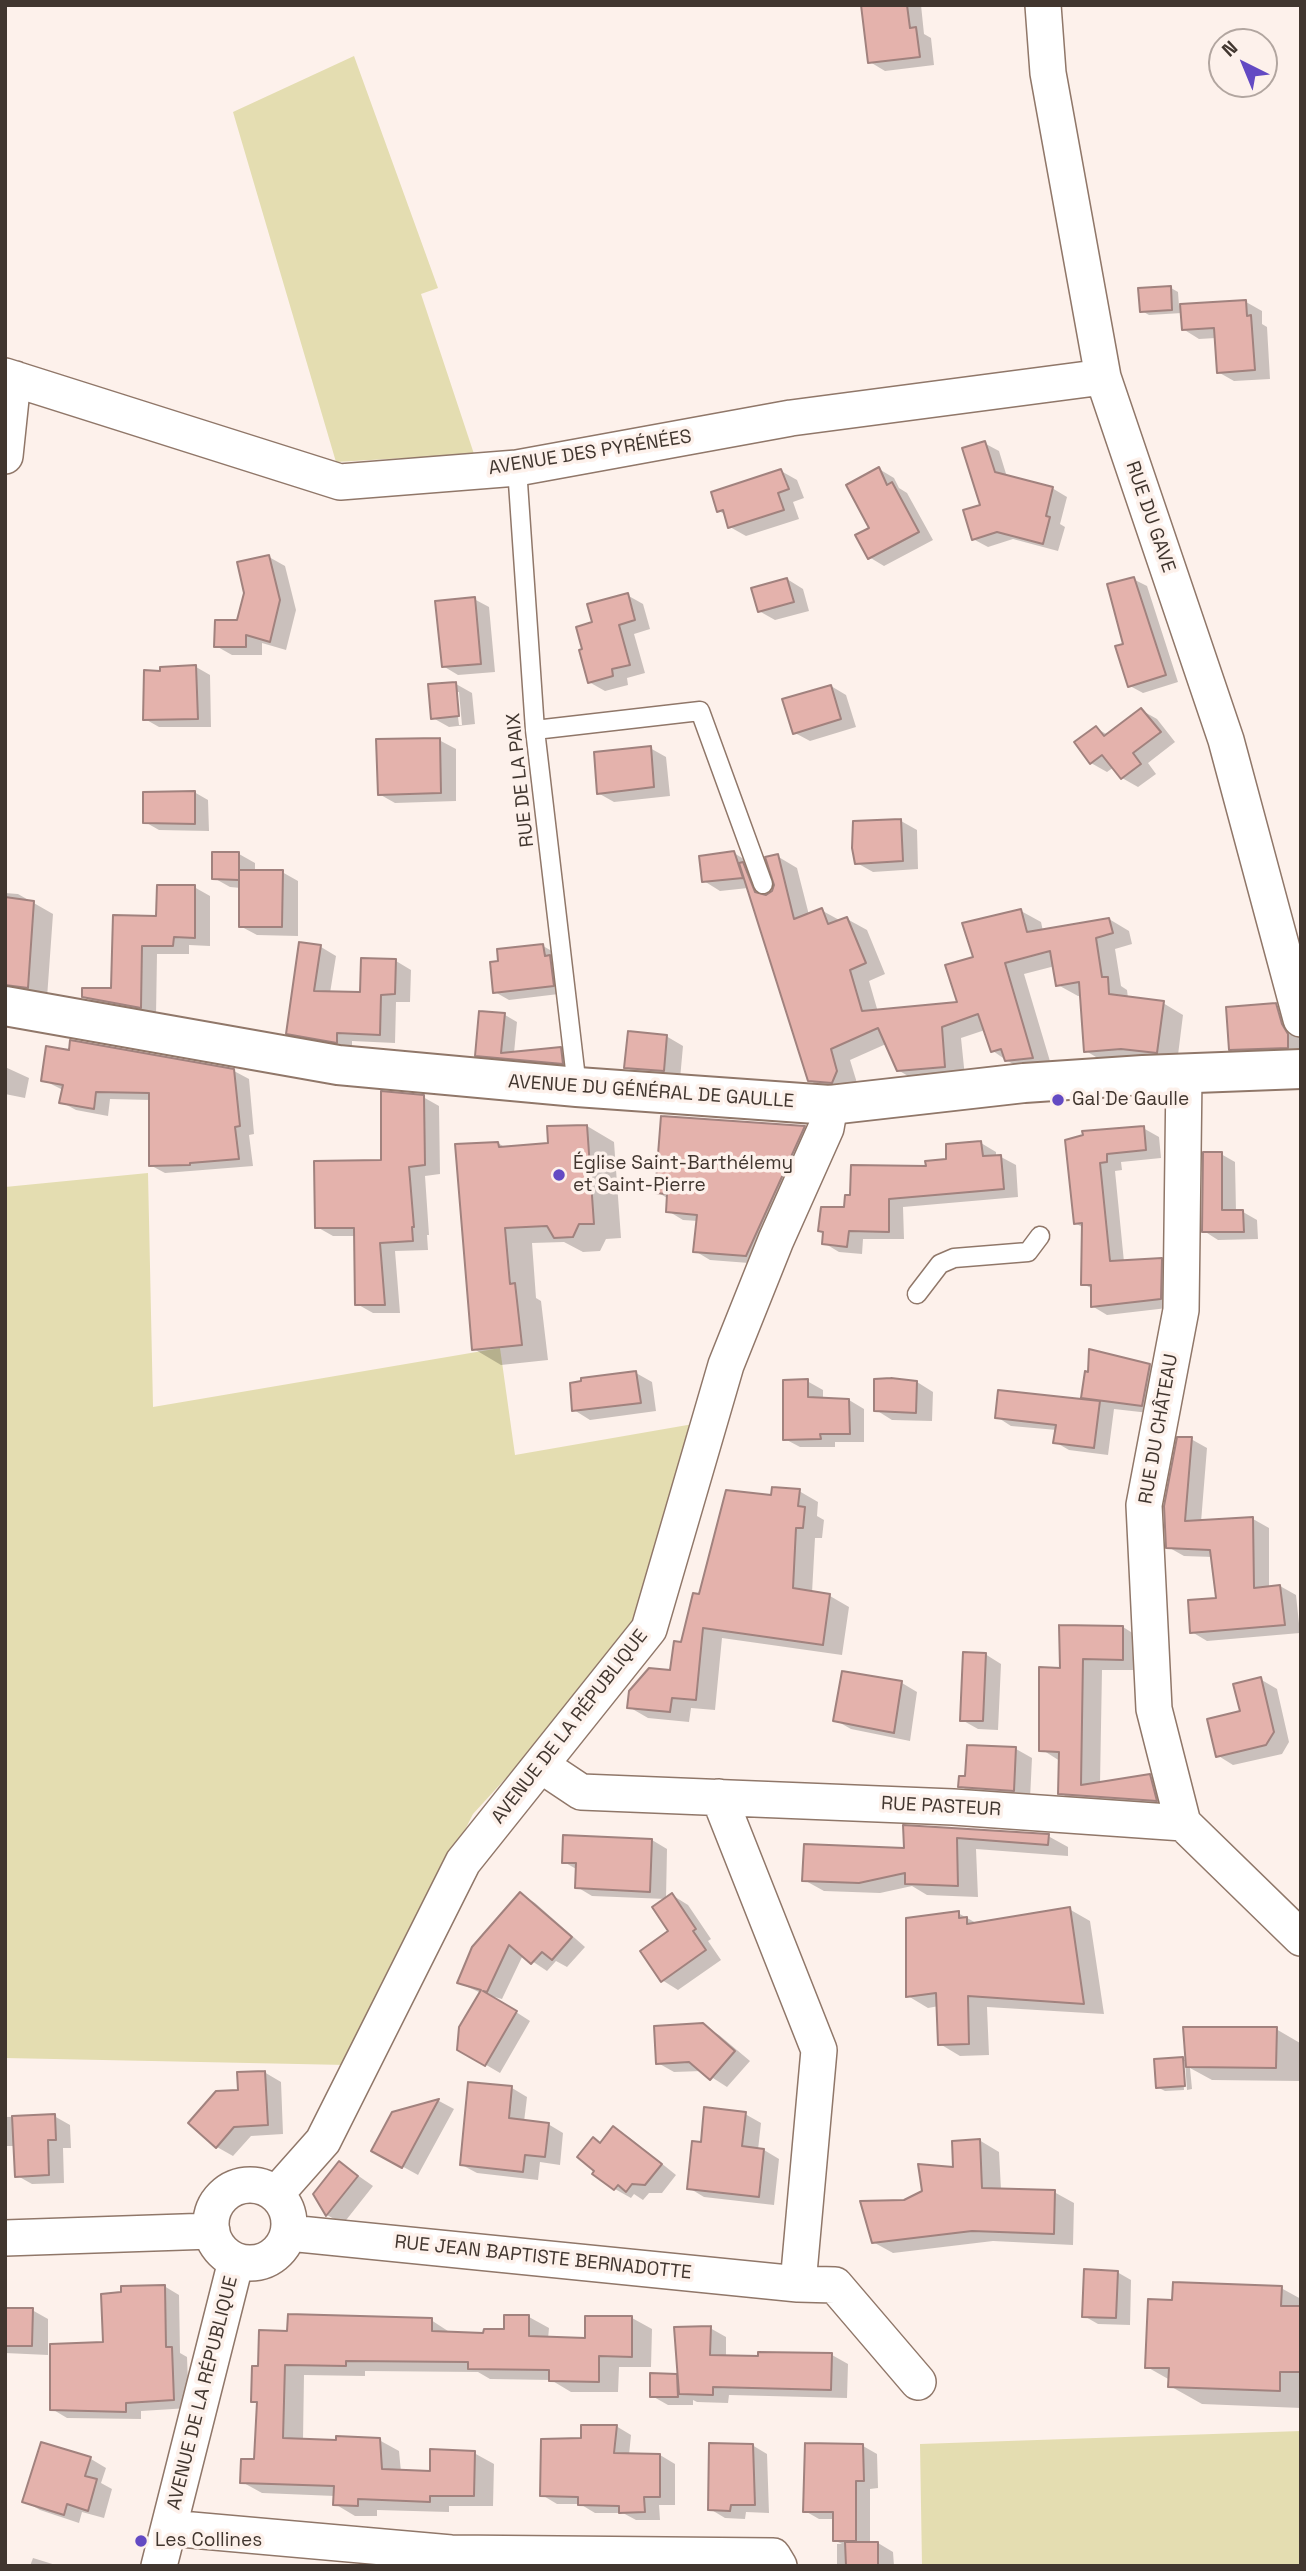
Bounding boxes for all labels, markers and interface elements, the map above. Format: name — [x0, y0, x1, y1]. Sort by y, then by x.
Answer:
north arrow — [1208, 28, 1278, 98]
text: N — [1217, 35, 1243, 62]
street label: AVENUE DES PYRÉNÉES — [487, 426, 693, 480]
street label: RUE DU GAVE — [1120, 458, 1180, 576]
street label: RUE DE LA PAIX — [503, 712, 539, 848]
street label: AVENUE DU GÉNÉRAL DE GAULLE — [507, 1071, 795, 1113]
place label: Gal De Gaulle — [1072, 1089, 1189, 1111]
marker: Gal De Gaulle — [1050, 1092, 1066, 1108]
place label: Église Saint-Barthélemy et Saint-Pierre — [573, 1153, 793, 1197]
marker: Église Saint-Barthélemy et Saint-Pierre — [551, 1167, 567, 1183]
street label: RUE DU CHÂTEAU — [1135, 1352, 1183, 1506]
street label: AVENUE DE LA RÉPUBLIQUE — [487, 1625, 653, 1829]
street label: RUE PASTEUR — [880, 1792, 1002, 1822]
street label: RUE JEAN BAPTISTE BERNADOTTE — [393, 2231, 693, 2285]
street label: AVENUE DE LA RÉPUBLIQUE — [163, 2274, 243, 2512]
place label: Les Collines — [155, 2530, 262, 2552]
marker: Les Collines — [133, 2533, 149, 2549]

